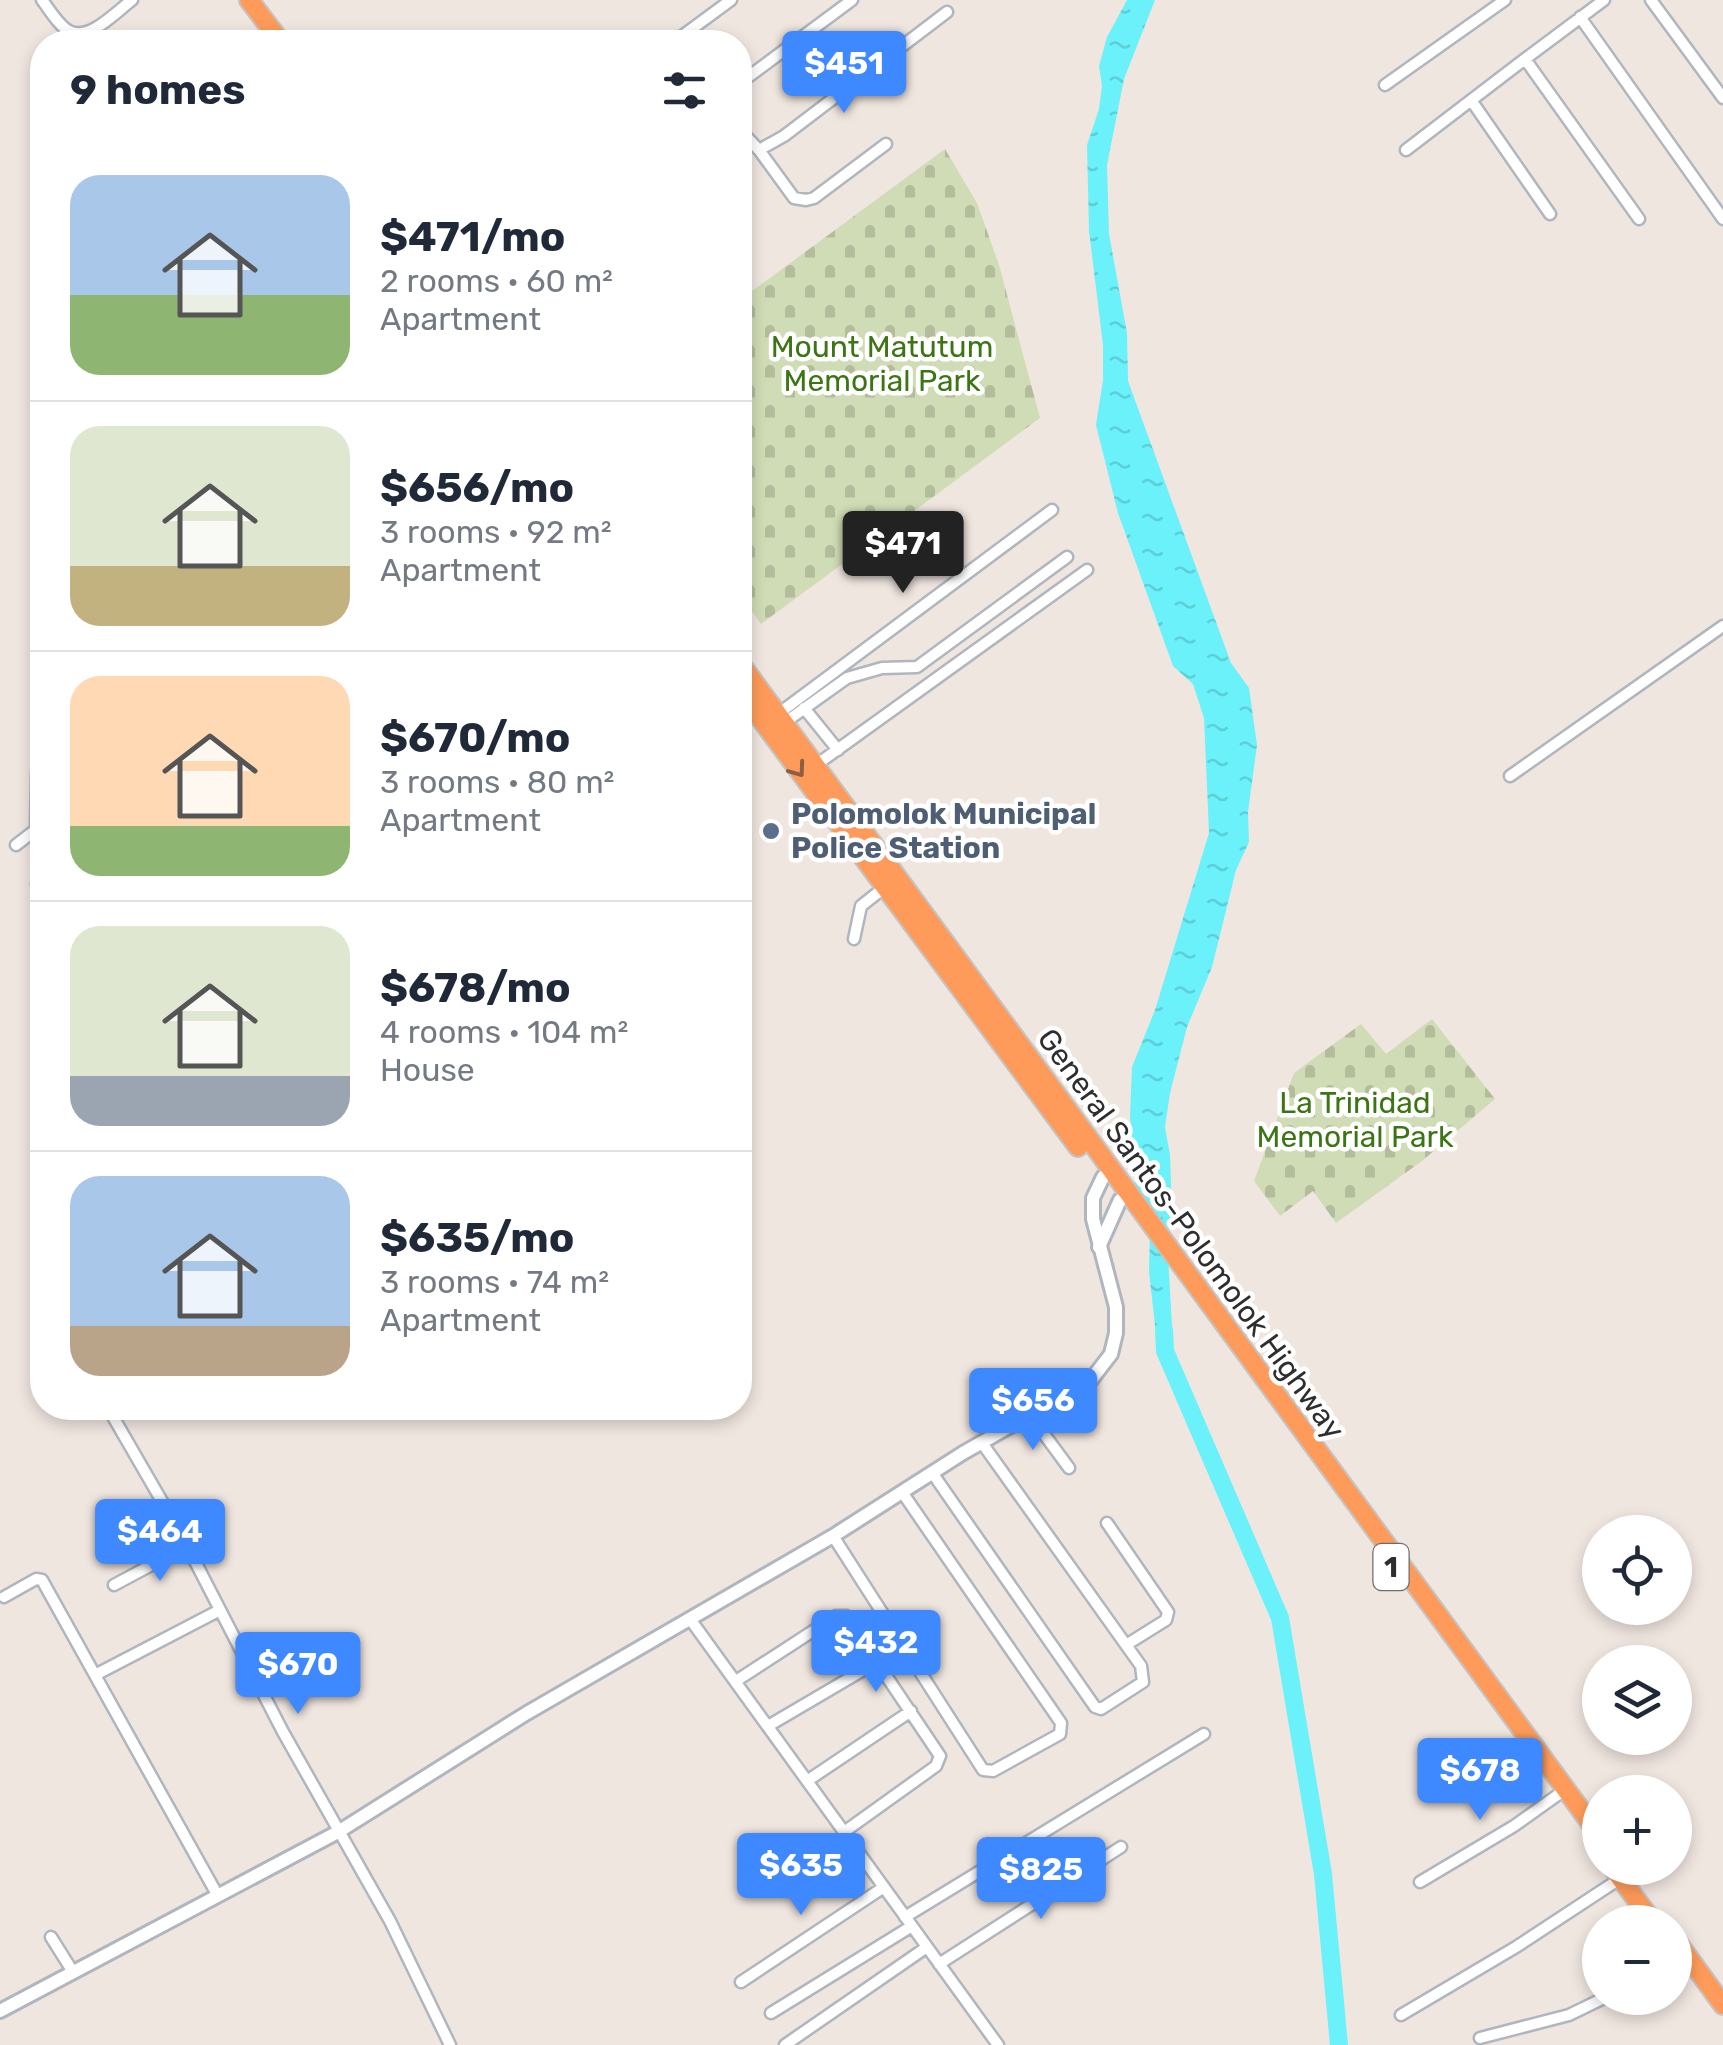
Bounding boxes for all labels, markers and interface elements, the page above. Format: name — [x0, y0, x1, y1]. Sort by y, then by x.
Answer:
pin: $451 — [785, 31, 903, 116]
text: $451 — [804, 44, 884, 82]
icon: filters — [657, 63, 712, 118]
text: 9 homes — [70, 65, 245, 115]
text: $471/mo — [380, 212, 565, 262]
icon: home — [150, 215, 270, 335]
text: 2 rooms · 60 m² — [380, 262, 613, 300]
text: Apartment — [380, 300, 541, 338]
park label: Mount Matutum Memorial Park — [771, 329, 993, 399]
text: $656/mo — [380, 463, 574, 513]
icon: home — [150, 466, 270, 586]
pin: $471 — [844, 511, 962, 596]
text: 3 rooms · 92 m² — [380, 513, 612, 551]
text: $471 — [865, 524, 941, 562]
text: Apartment — [380, 551, 541, 589]
text: $670/mo — [380, 713, 570, 763]
icon: home — [150, 716, 270, 836]
one-way arrow — [786, 759, 803, 777]
text: 3 rooms · 80 m² — [380, 763, 615, 801]
place label: Polomolok Municipal Police Station — [791, 796, 1096, 866]
text: Apartment — [380, 801, 541, 839]
marker: Polomolok Municipal Police Station — [760, 820, 782, 842]
text: $678/mo — [380, 963, 571, 1013]
icon: home — [150, 966, 270, 1086]
text: 4 rooms · 104 m² — [380, 1013, 628, 1051]
street label: General Santos-Polomolok Highway — [1030, 1022, 1352, 1446]
text: House — [380, 1051, 475, 1089]
park label: La Trinidad Memorial Park — [1257, 1085, 1454, 1155]
text: $635/mo — [380, 1213, 574, 1263]
icon: home — [150, 1216, 270, 1336]
text: 3 rooms · 74 m² — [380, 1263, 609, 1301]
text: Apartment — [380, 1301, 541, 1339]
pin: $656 — [974, 1368, 1092, 1453]
text: $656 — [991, 1381, 1075, 1419]
pin: $464 — [101, 1499, 219, 1584]
text: $464 — [117, 1512, 203, 1550]
map controls — [1582, 1515, 1692, 2015]
button: locate — [1582, 1515, 1692, 1625]
road number: 1 — [1374, 1544, 1408, 1590]
pin: $432 — [817, 1610, 935, 1695]
text: $432 — [833, 1623, 919, 1661]
pin: $670 — [239, 1632, 357, 1717]
text: $670 — [257, 1645, 339, 1683]
button: layers — [1582, 1645, 1692, 1755]
pin: $678 — [1421, 1738, 1539, 1823]
text: $678 — [1439, 1751, 1521, 1789]
button: + — [1582, 1775, 1692, 1885]
pin: $635 — [742, 1833, 860, 1918]
pin: $825 — [982, 1837, 1100, 1922]
text: $635 — [759, 1846, 843, 1884]
text: $825 — [999, 1850, 1083, 1888]
button: − — [1582, 1905, 1692, 2015]

